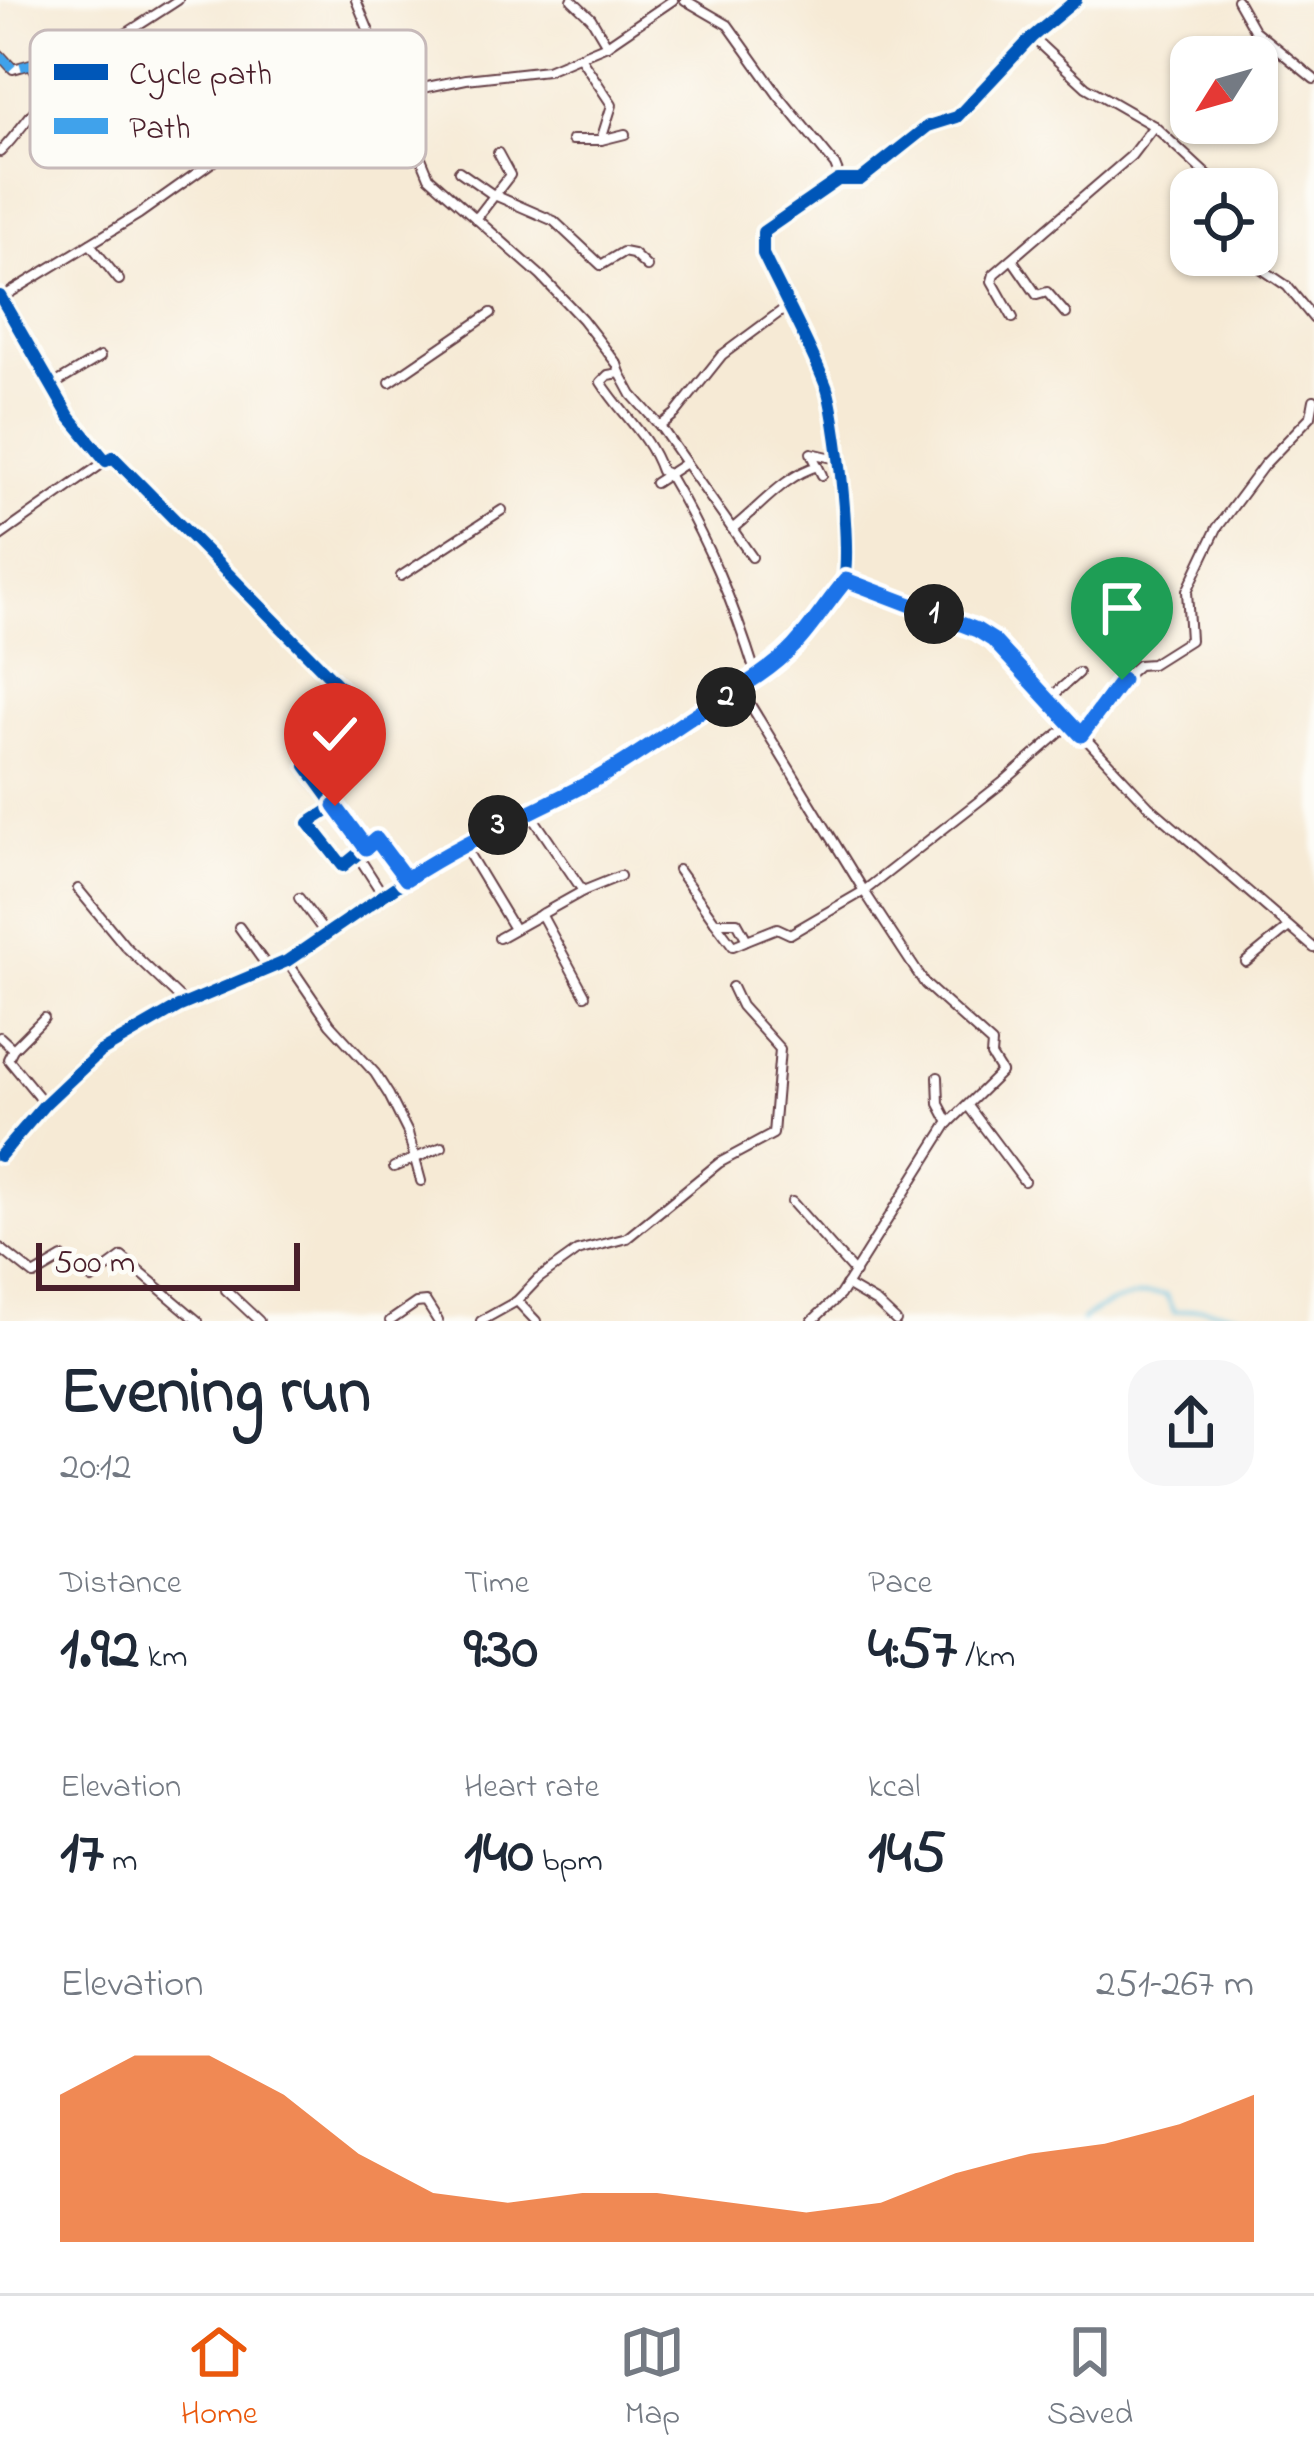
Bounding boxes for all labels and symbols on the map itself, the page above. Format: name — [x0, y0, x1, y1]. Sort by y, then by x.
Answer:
legend — [30, 30, 426, 168]
north arrow — [1170, 36, 1278, 144]
text: Cycle path — [129, 52, 272, 100]
text: Path — [129, 106, 191, 154]
pin — [1071, 557, 1173, 680]
pin: 1 — [904, 584, 964, 644]
pin: 2 — [696, 667, 756, 727]
pin — [284, 683, 386, 806]
pin: 3 — [468, 795, 528, 855]
scale bar — [36, 1237, 300, 1290]

